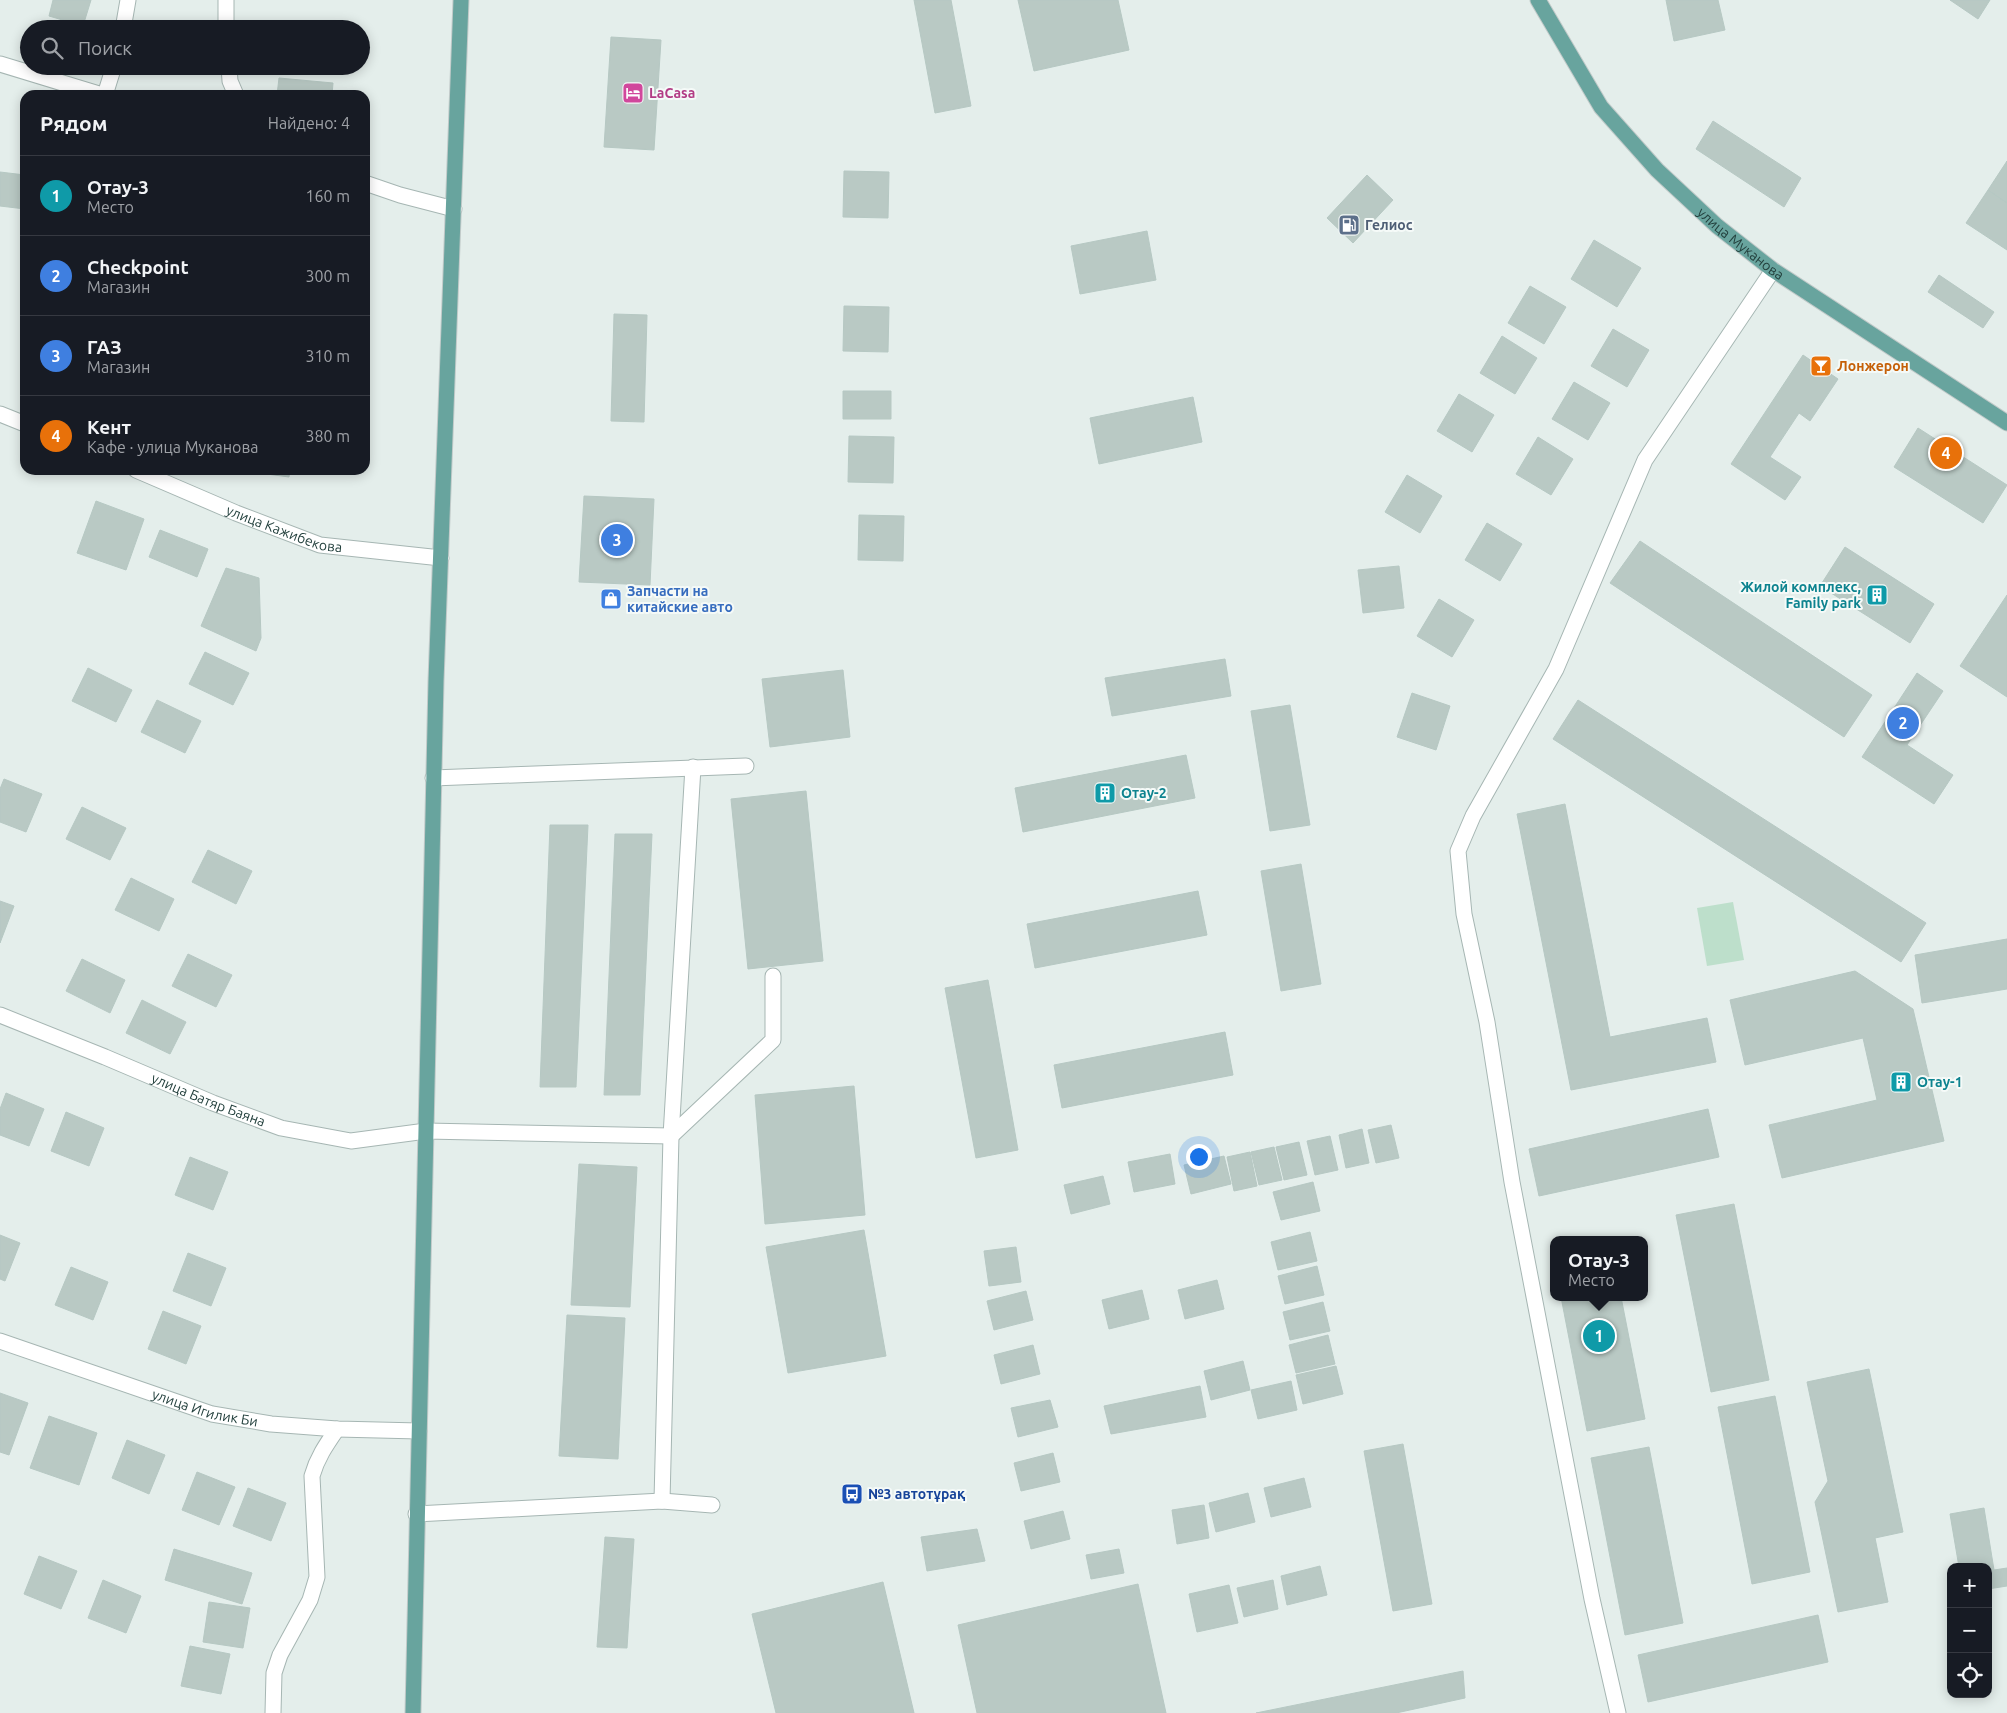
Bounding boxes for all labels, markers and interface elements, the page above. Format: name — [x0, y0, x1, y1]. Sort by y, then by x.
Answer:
search box — [20, 20, 370, 75]
icon: search — [38, 34, 66, 62]
text: Поиск — [78, 37, 132, 59]
hotel icon: LaCasa — [621, 81, 645, 105]
place label: LaCasa — [649, 85, 695, 101]
text: Рядом — [40, 111, 108, 135]
text: Найдено: 4 — [268, 114, 350, 132]
text: Отау-3 — [87, 176, 149, 198]
text: 1 — [51, 187, 61, 205]
text: 160 m — [305, 187, 350, 205]
text: Место — [87, 198, 134, 216]
street label: улица Муканова — [1694, 204, 1787, 283]
fuel station icon: Гелиос — [1337, 213, 1361, 237]
place label: Гелиос — [1365, 217, 1413, 233]
text: Checkpoint — [87, 256, 189, 278]
text: 2 — [51, 267, 61, 285]
text: 300 m — [305, 267, 350, 285]
text: Магазин — [87, 278, 150, 296]
text: ГАЗ — [87, 336, 122, 358]
text: 3 — [51, 347, 61, 365]
text: 310 m — [305, 347, 350, 365]
bar icon: Лонжерон — [1809, 354, 1833, 378]
text: Магазин — [87, 358, 150, 376]
place label: Лонжерон — [1837, 358, 1909, 374]
text: Кент — [87, 416, 131, 438]
text: 4 — [51, 427, 61, 445]
text: 380 m — [305, 427, 350, 445]
pin: 4 — [1930, 434, 1962, 472]
text: Кафе · улица Муканова — [87, 438, 258, 456]
street label: улица Кажибекова — [224, 502, 343, 555]
pin: 3 — [601, 521, 633, 559]
place label: Жилой комплекс, Family park — [1740, 579, 1861, 611]
place label: Запчасти на китайские авто — [627, 583, 733, 615]
building icon: Жилой комплекс, Family park — [1865, 583, 1889, 607]
shop icon: Запчасти на китайские авто — [599, 587, 623, 611]
pin: 2 — [1887, 704, 1919, 742]
building icon: Отау-2 — [1093, 781, 1117, 805]
place label: Отау-2 — [1121, 785, 1167, 801]
street label: улица Батяр Баяна — [149, 1070, 268, 1130]
building icon: Отау-1 — [1889, 1070, 1913, 1094]
place label: Отау-1 — [1917, 1074, 1963, 1090]
your location — [1186, 1144, 1212, 1170]
popup — [1550, 1236, 1648, 1301]
text: Отау-3 — [1568, 1249, 1630, 1271]
text: Место — [1568, 1271, 1615, 1289]
pin: 1 — [1583, 1317, 1615, 1355]
street label: улица Игилик Би — [150, 1386, 259, 1430]
bus stop icon: №3 автотұрақ — [840, 1482, 864, 1506]
place label: №3 автотұрақ — [868, 1486, 966, 1502]
map controls — [1947, 1563, 1992, 1698]
button: + — [1947, 1563, 1992, 1608]
button: − — [1947, 1608, 1992, 1653]
button: locate — [1947, 1653, 1992, 1698]

